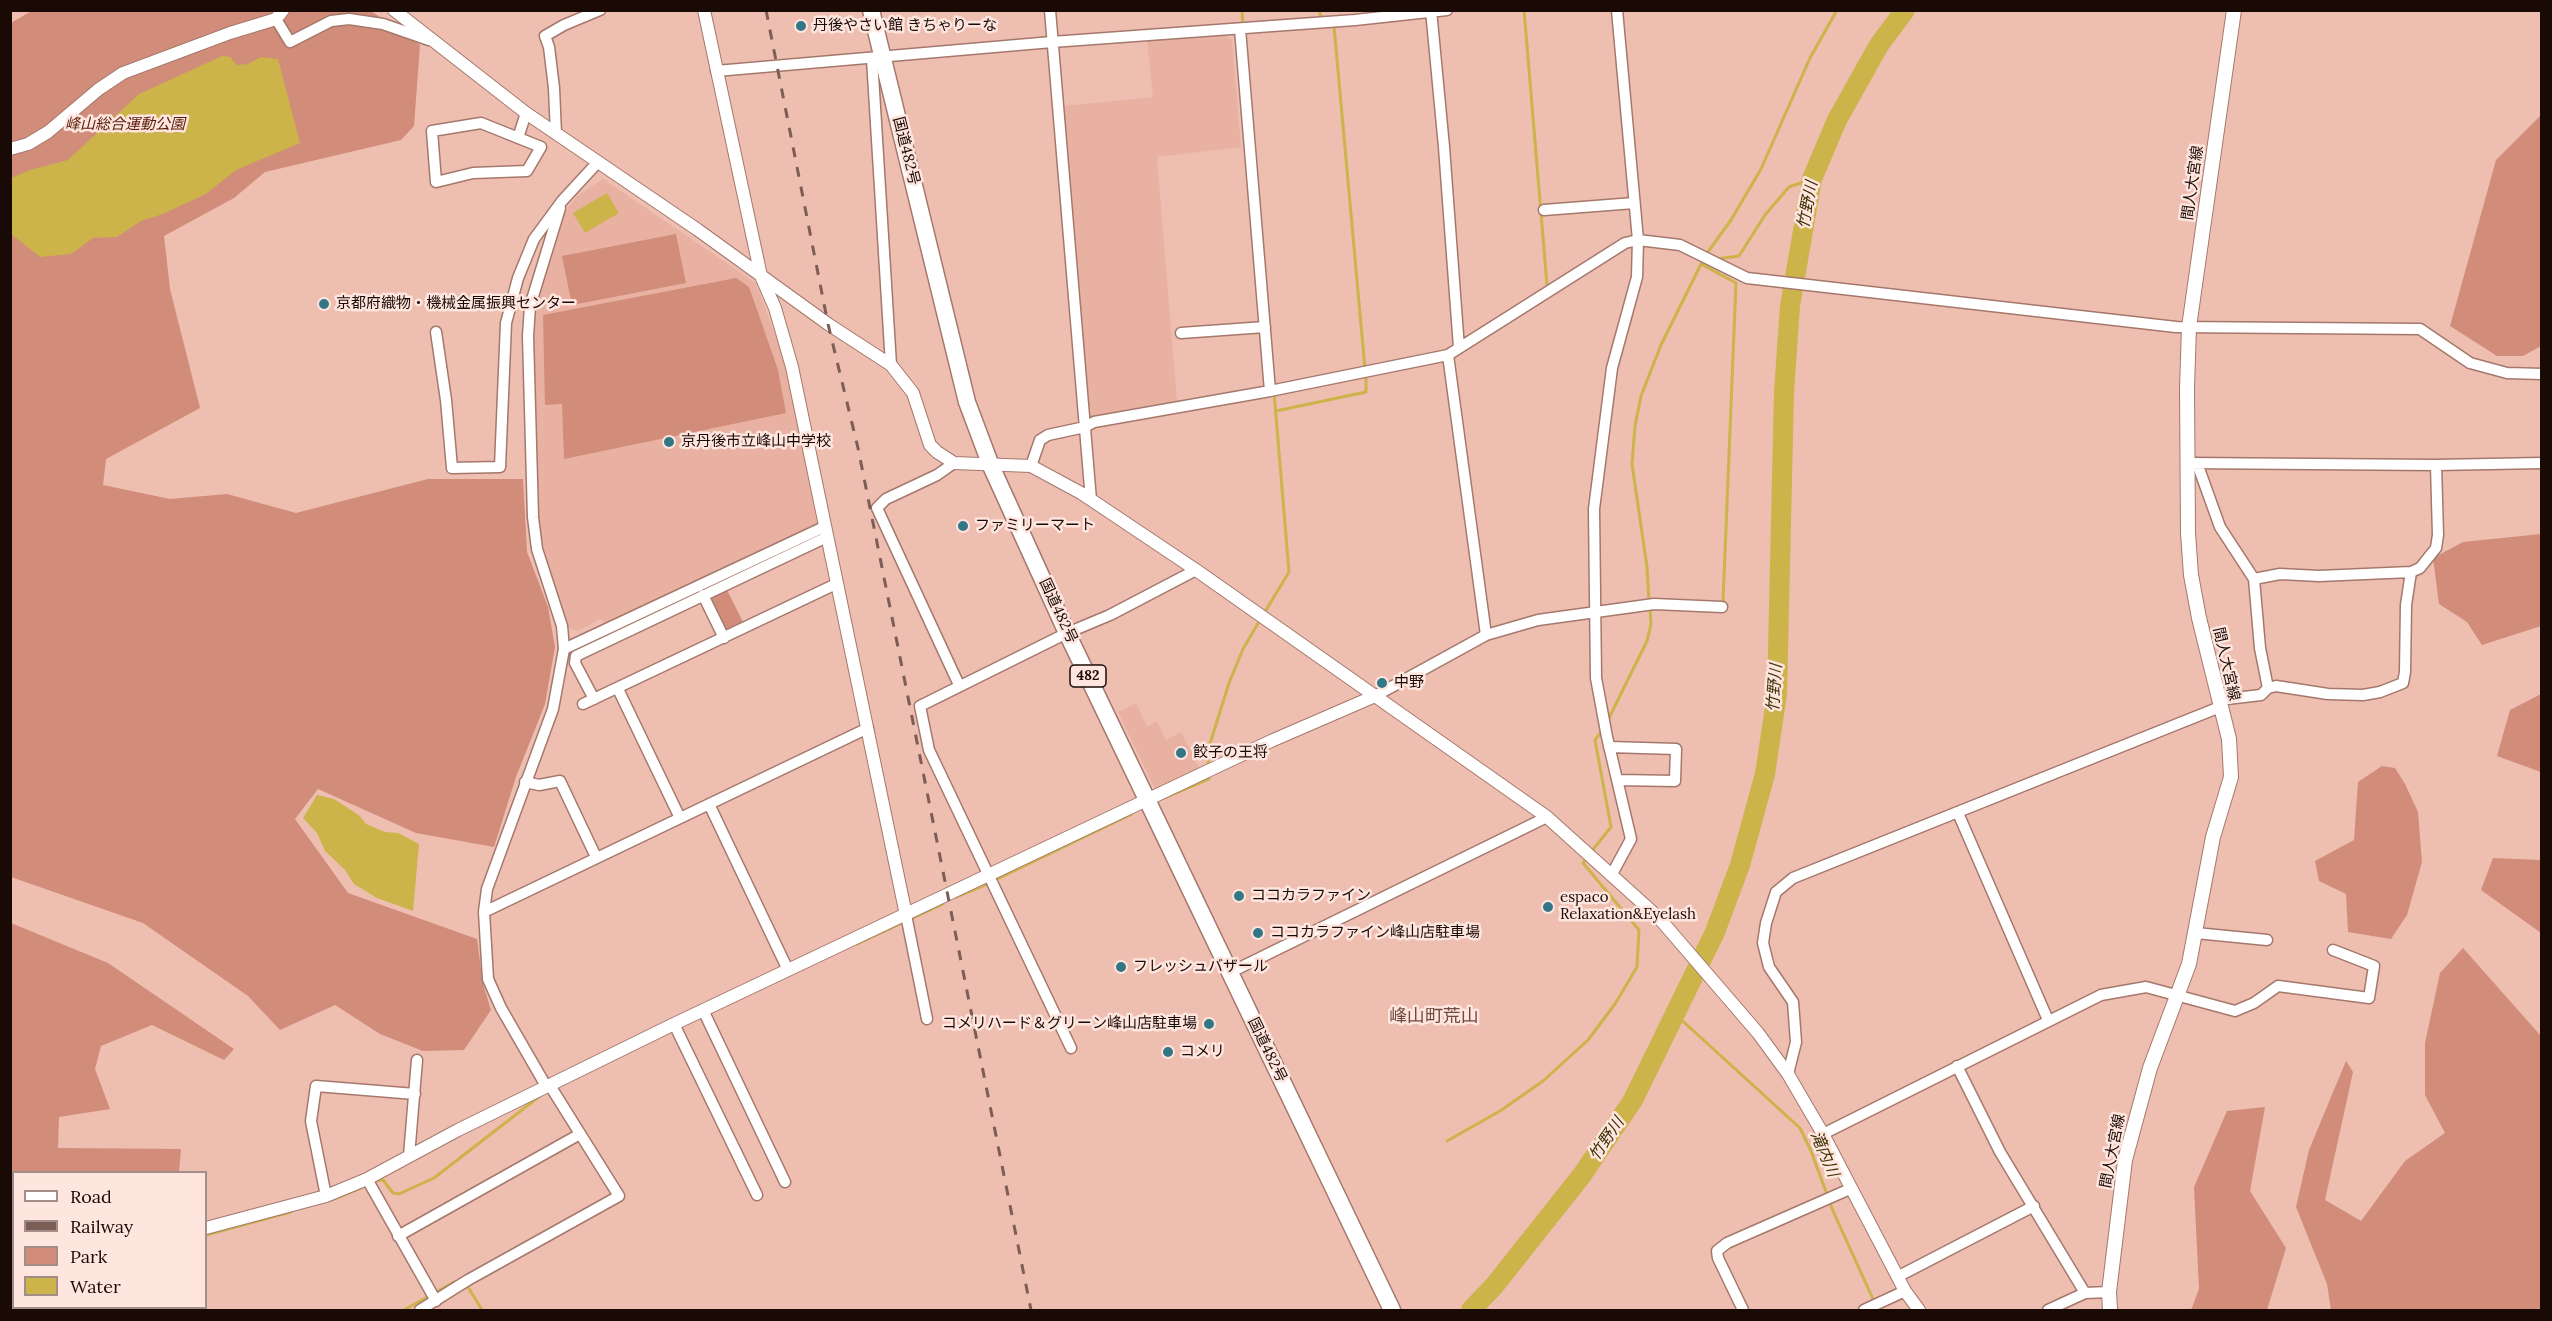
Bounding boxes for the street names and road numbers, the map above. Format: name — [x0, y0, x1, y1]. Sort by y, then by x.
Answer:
street label: 国道482号 — [889, 115, 923, 187]
street label: 間人大宮線 — [2179, 145, 2207, 221]
street label: 国道482号 — [1035, 576, 1081, 646]
street label: 間人大宮線 — [2209, 625, 2243, 703]
road number: 482 — [1070, 665, 1106, 687]
street label: 国道482号 — [1244, 1015, 1290, 1085]
street label: 間人大宮線 — [2097, 1112, 2129, 1190]

